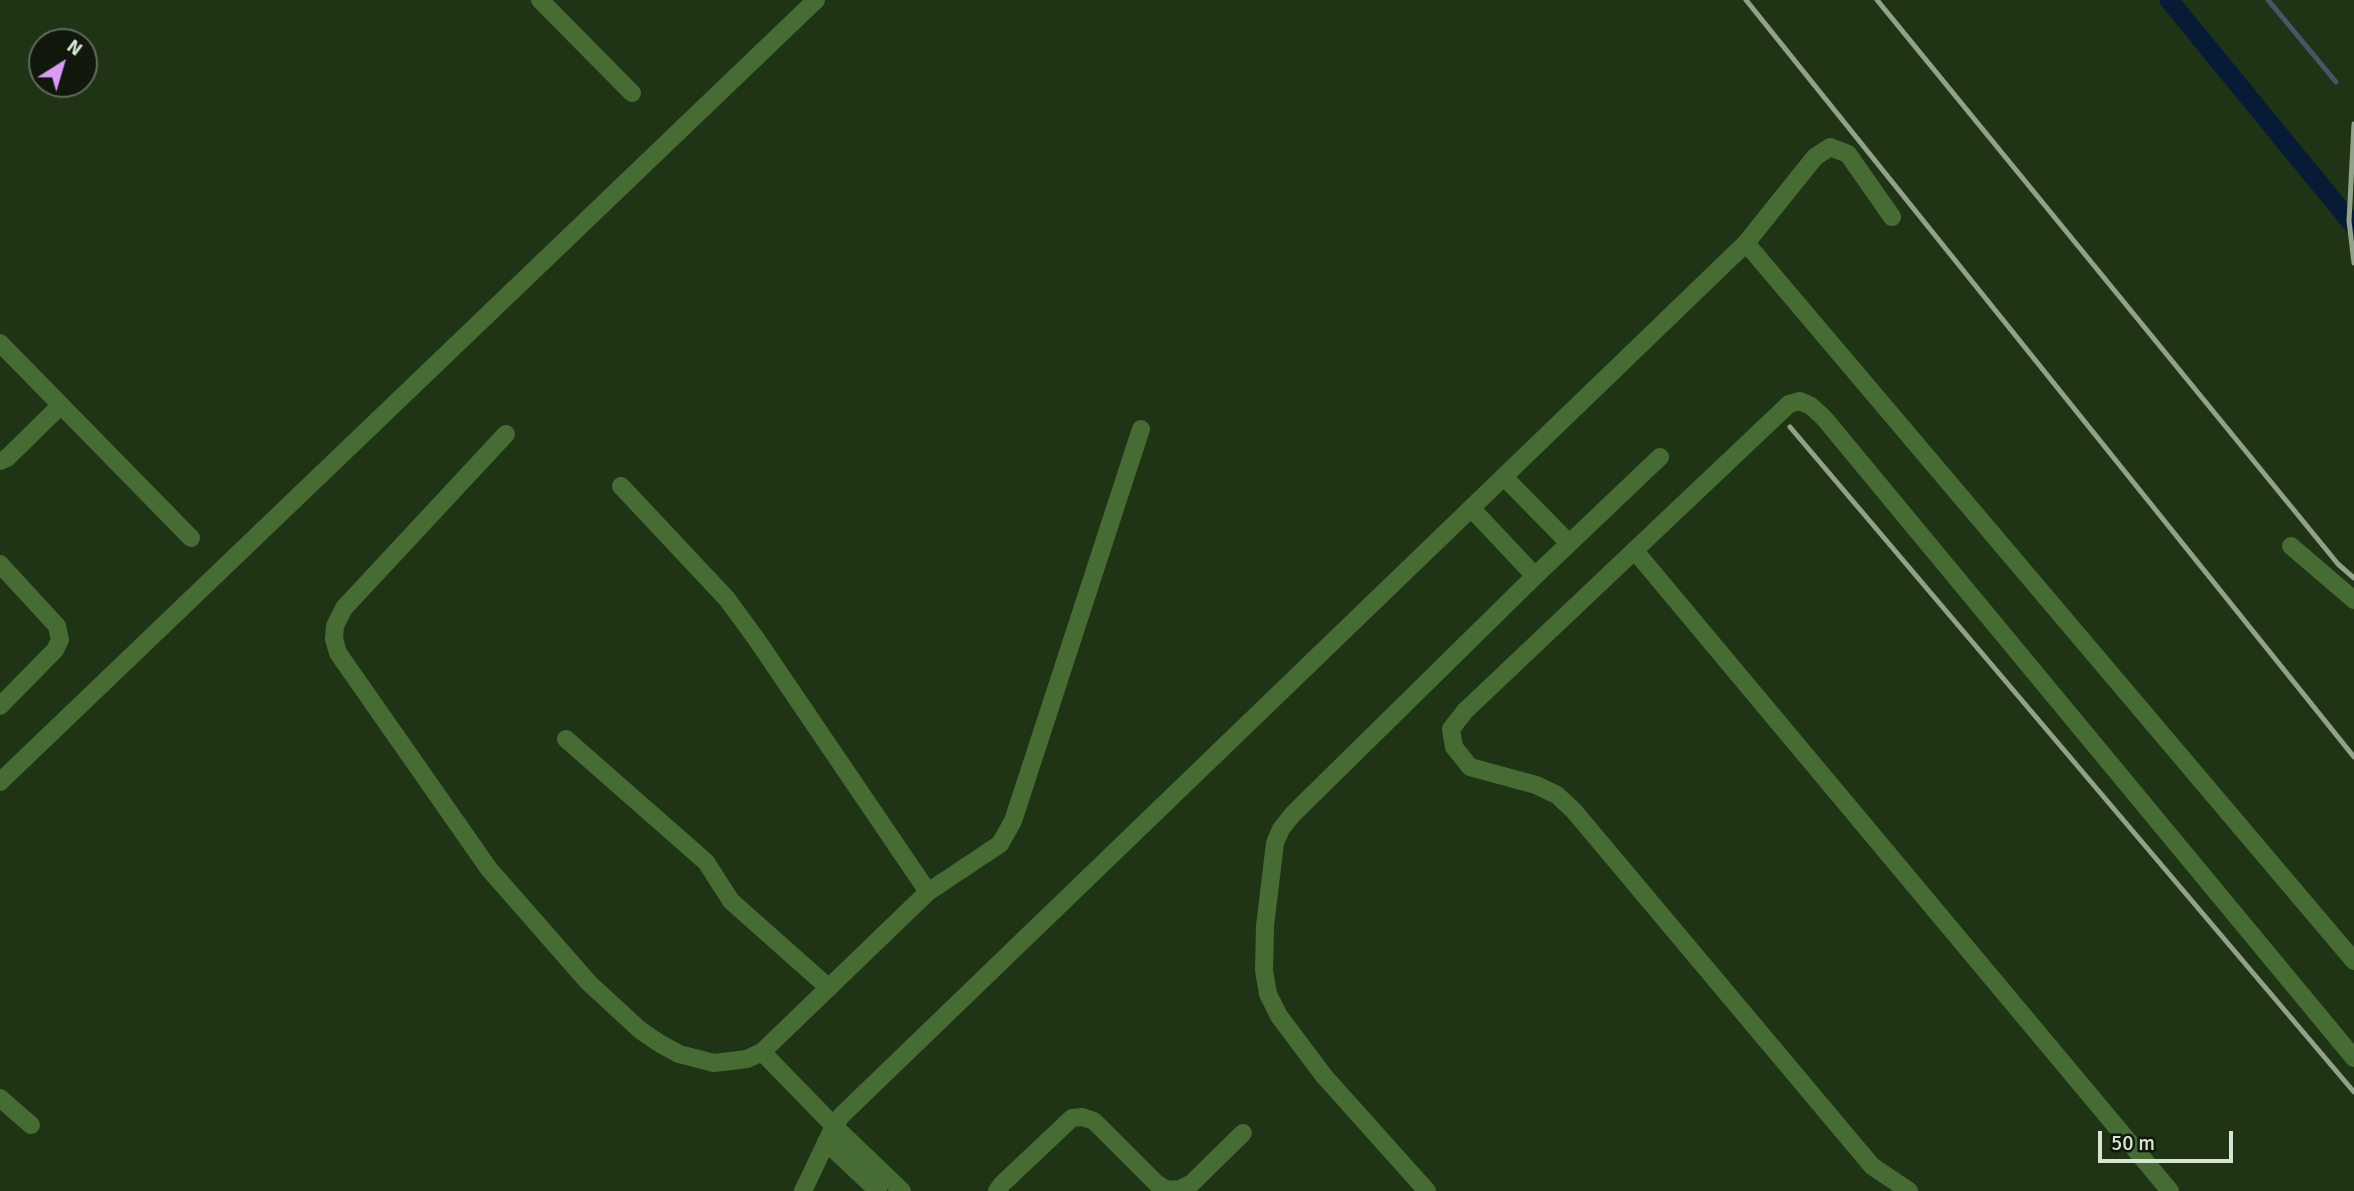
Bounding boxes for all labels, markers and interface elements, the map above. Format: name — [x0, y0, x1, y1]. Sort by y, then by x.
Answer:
north arrow — [28, 28, 98, 98]
text: N — [62, 34, 87, 61]
scale bar — [2102, 1118, 2237, 1162]
text: 50 m — [2111, 1130, 2155, 1156]

